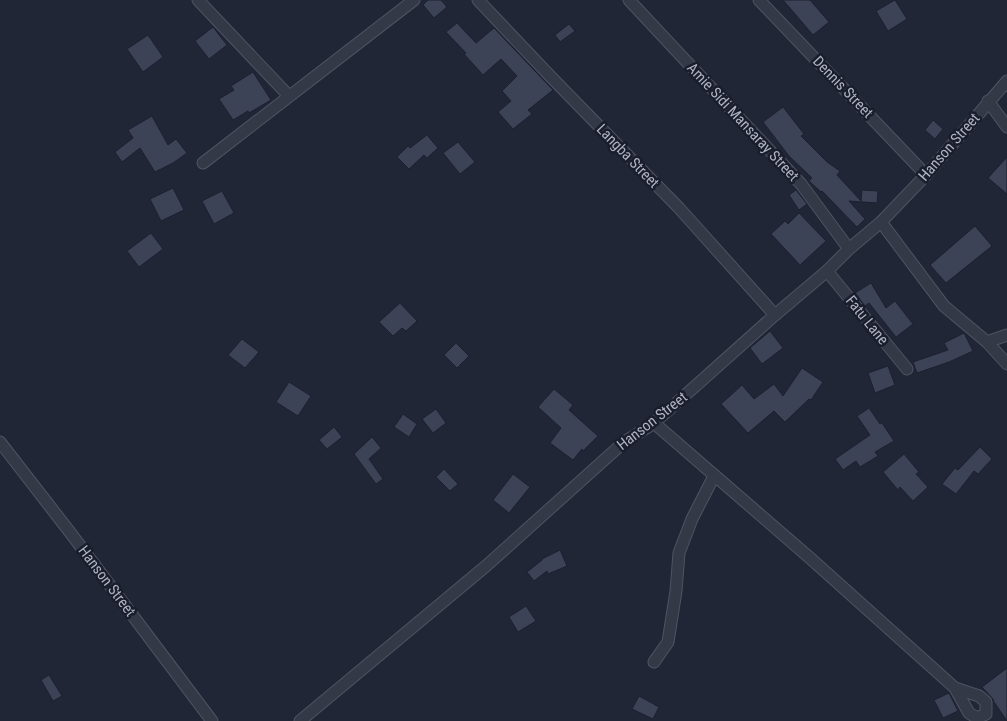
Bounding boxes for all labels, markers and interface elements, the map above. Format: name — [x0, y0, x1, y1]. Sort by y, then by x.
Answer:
street label: Dennis Street — [809, 52, 877, 122]
street label: Amie Sidi Mansaray Street — [683, 59, 803, 185]
street label: Hanson Street — [915, 109, 983, 185]
street label: Langba Street — [593, 120, 663, 192]
street label: Fatu Lane — [842, 292, 892, 348]
street label: Hanson Street — [613, 388, 691, 454]
street label: Hanson Street — [75, 542, 139, 620]

